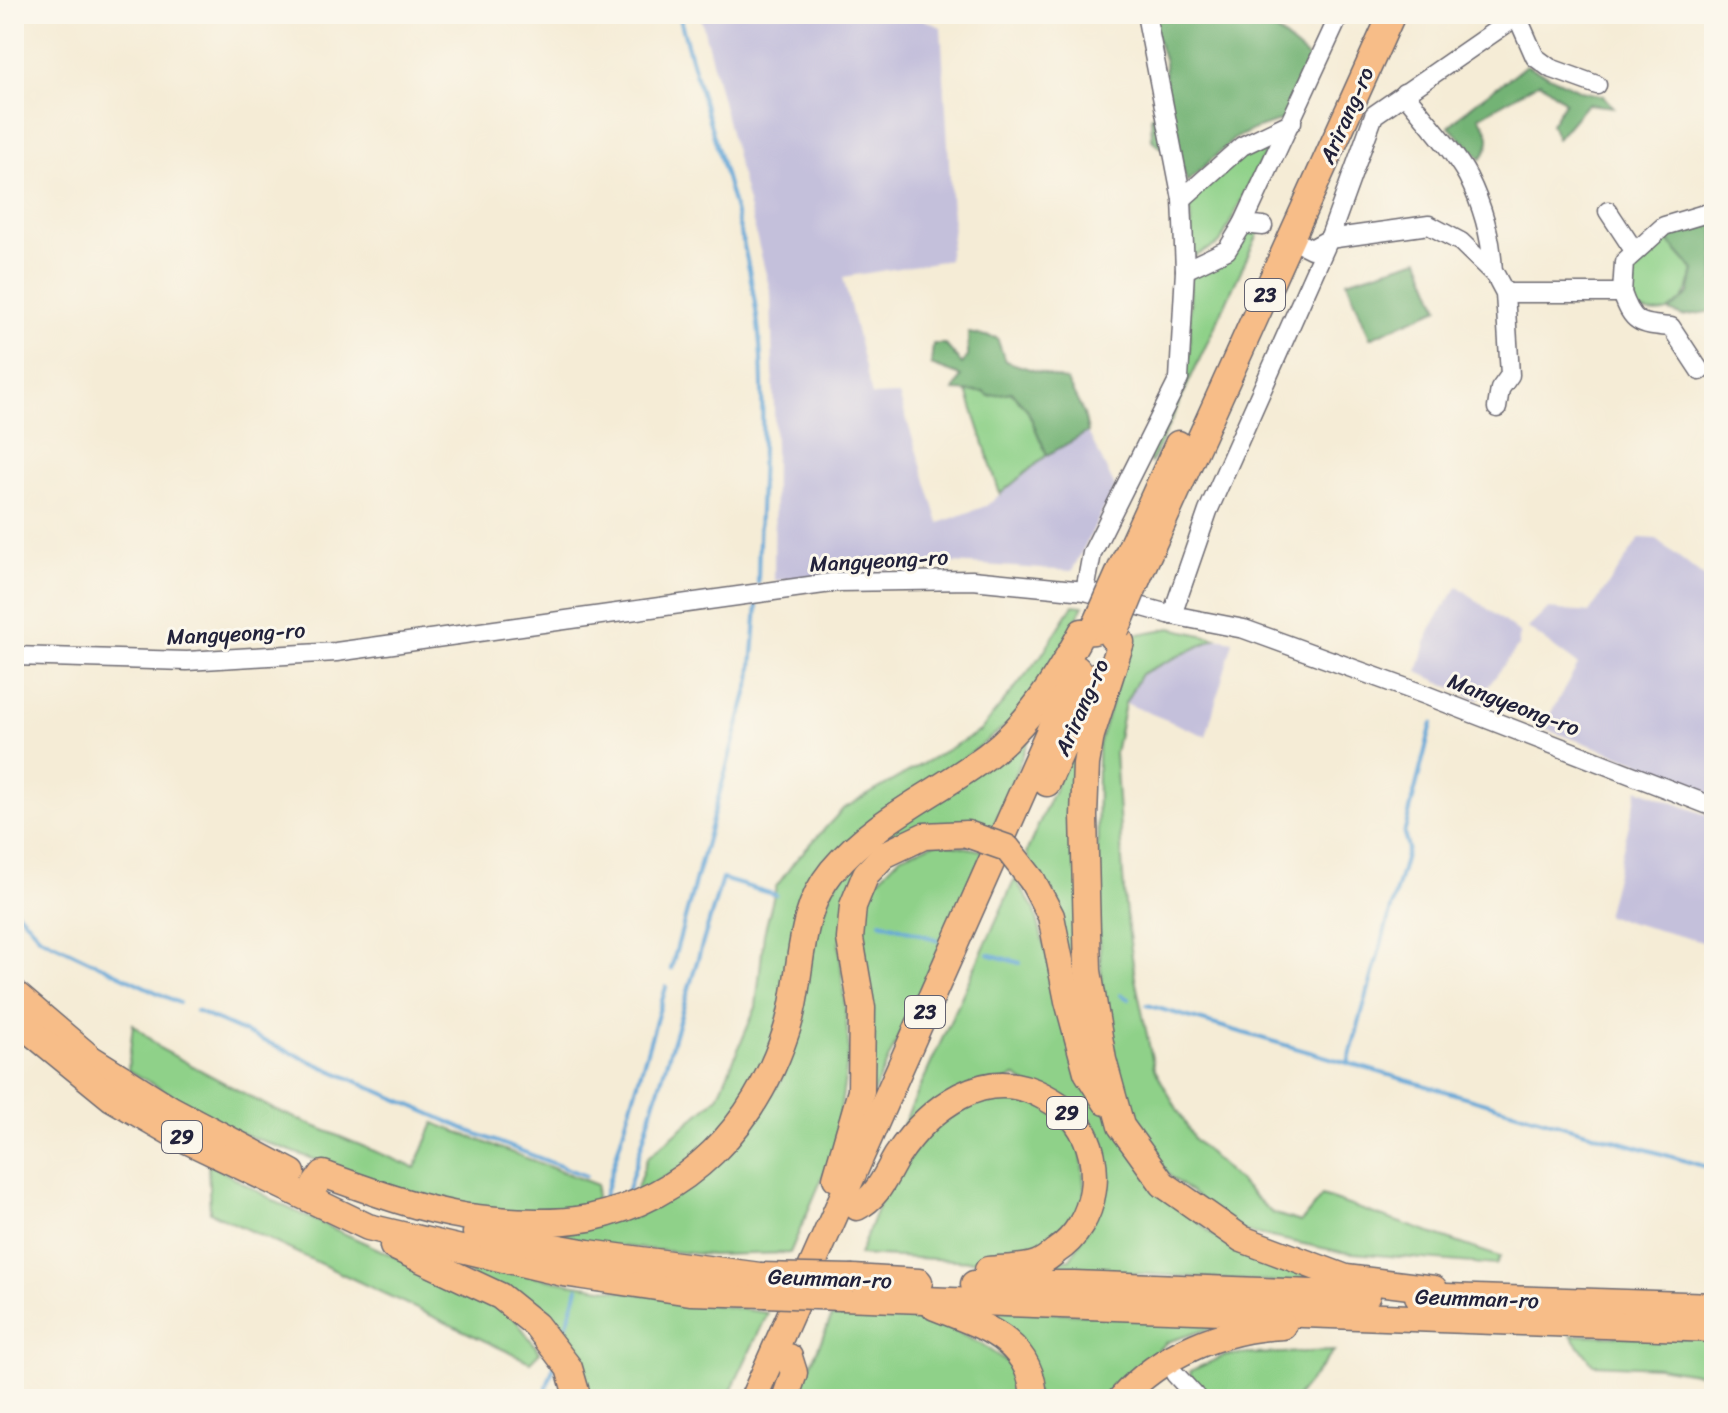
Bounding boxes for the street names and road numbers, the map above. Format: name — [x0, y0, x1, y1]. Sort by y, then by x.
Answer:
street label: Arirang-ro — [1307, 60, 1385, 171]
road number: 23 — [1245, 279, 1285, 311]
street label: Mangyeong-ro — [809, 537, 949, 584]
street label: Mangyeong-ro — [166, 610, 306, 657]
street label: Arirang-ro — [1042, 652, 1120, 763]
street label: Mangyeong-ro — [1442, 661, 1586, 748]
road number: 23 — [905, 996, 945, 1028]
road number: 29 — [1047, 1097, 1087, 1129]
road number: 29 — [162, 1121, 202, 1153]
street label: Geumman-ro — [767, 1257, 893, 1300]
street label: Geumman-ro — [1414, 1277, 1540, 1320]

